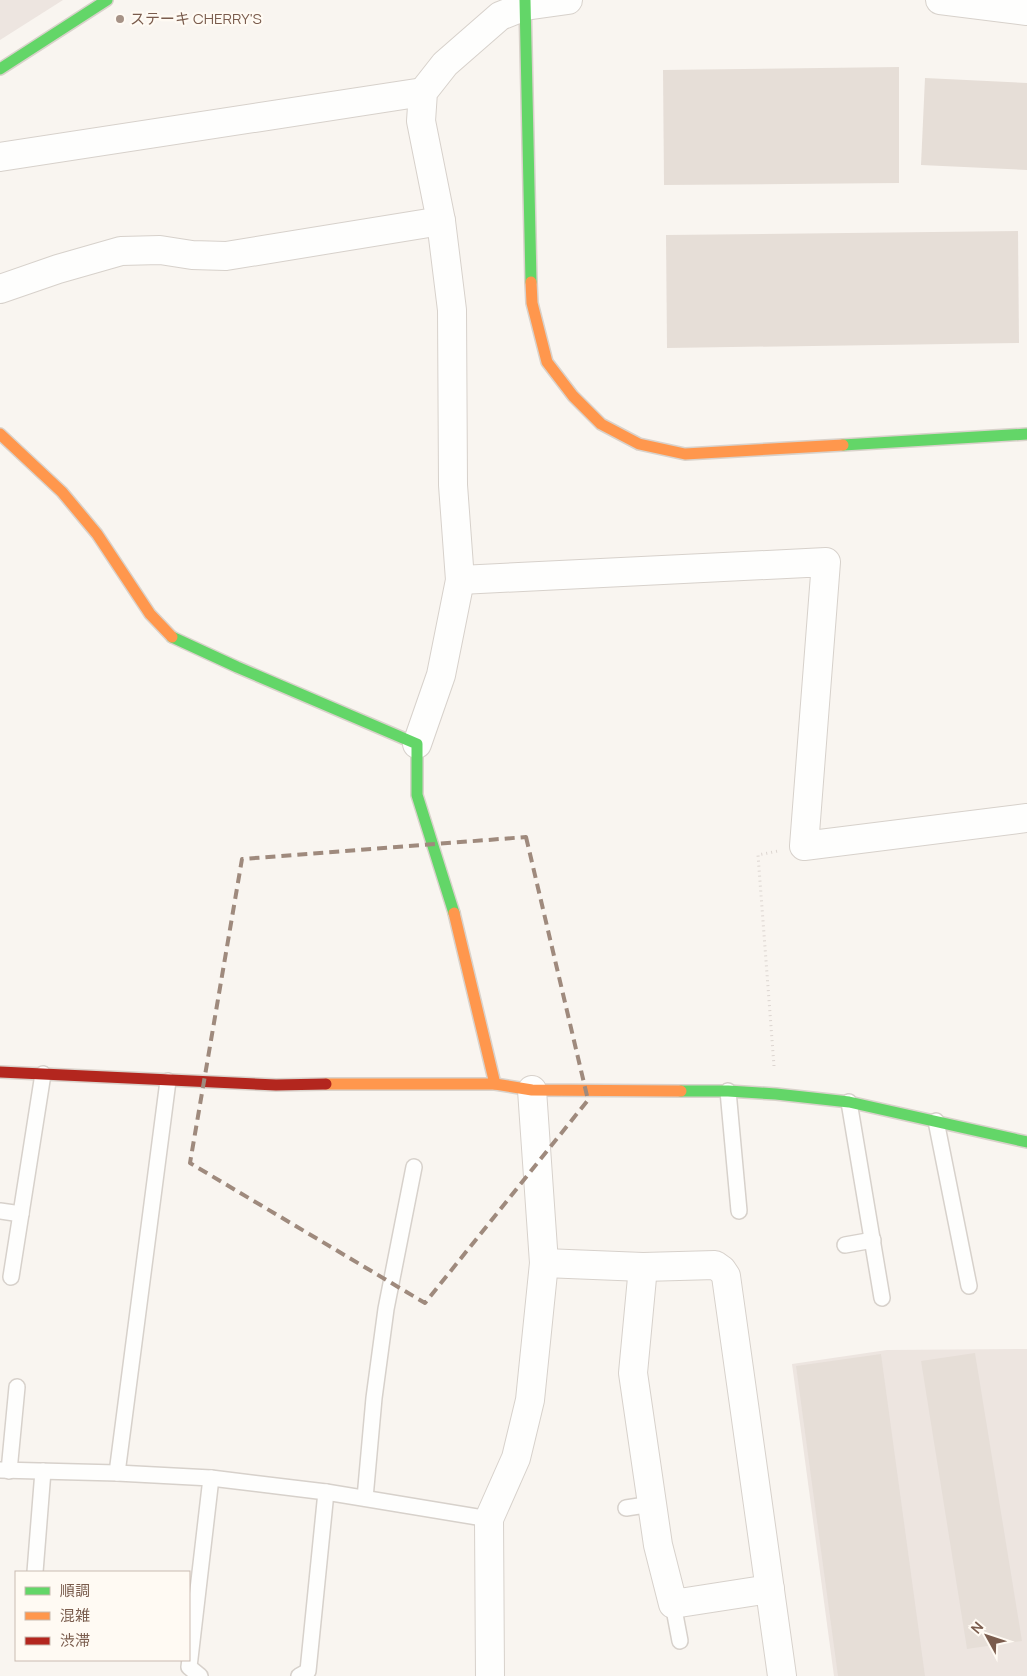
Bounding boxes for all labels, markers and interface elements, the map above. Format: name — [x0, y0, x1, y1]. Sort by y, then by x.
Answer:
place label: ステーキ CHERRY'S — [130, 8, 262, 29]
marker: ステーキ CHERRY'S — [114, 13, 126, 25]
legend — [15, 1571, 190, 1661]
text: 順調 — [60, 1580, 90, 1601]
text: 混雑 — [60, 1605, 90, 1626]
north arrow — [962, 1611, 1012, 1661]
text: N — [966, 1617, 987, 1637]
text: 渋滞 — [60, 1630, 90, 1651]

